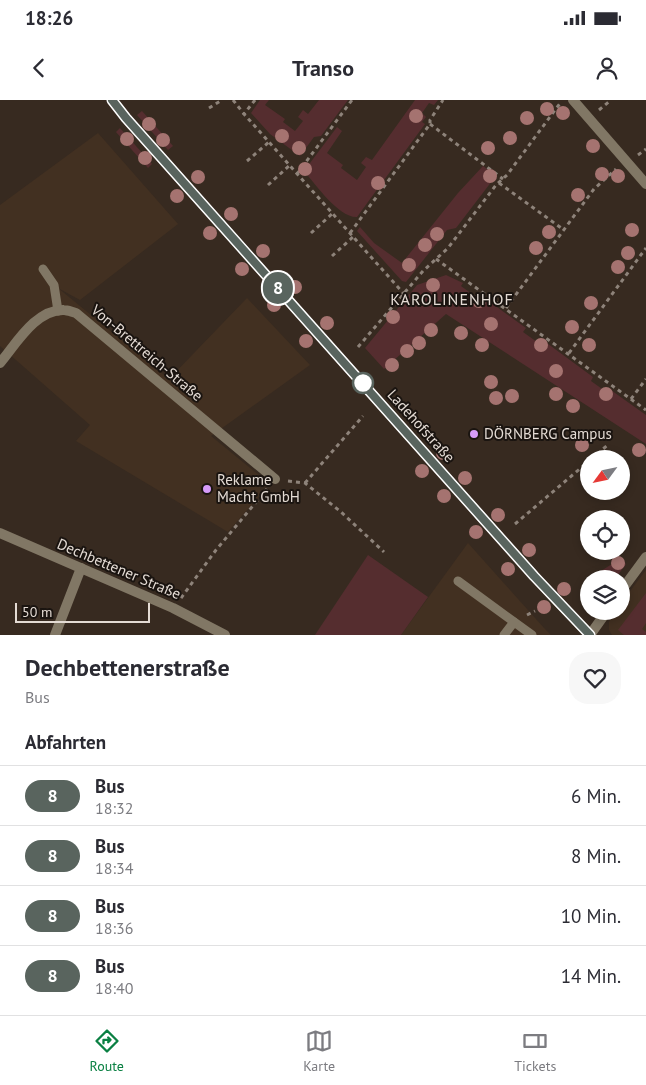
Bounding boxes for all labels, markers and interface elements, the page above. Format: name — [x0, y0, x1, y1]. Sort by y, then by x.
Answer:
text: 18:26 — [25, 6, 73, 30]
icon: back — [25, 54, 53, 82]
text: Transo — [292, 54, 354, 82]
icon: person — [593, 54, 621, 82]
line badge: 8 — [262, 272, 294, 304]
text: 8 — [273, 276, 283, 299]
district label: KAROLINENHOF — [390, 289, 514, 309]
street label: Von-Brettreich-Straße — [87, 300, 207, 405]
unlabelled marker — [352, 372, 374, 394]
street label: Ladehofstraße — [384, 385, 459, 466]
place label: DÖRNBERG Campus — [484, 424, 612, 443]
marker: DÖRNBERG Campus — [468, 428, 480, 440]
north arrow — [580, 450, 630, 500]
map controls — [580, 450, 630, 620]
place label: Reklame Macht GmbH — [217, 470, 300, 506]
marker: Reklame Macht GmbH — [201, 483, 213, 495]
button: locate — [580, 510, 630, 560]
street label: Dechbettener Straße — [54, 534, 184, 603]
button: layers — [580, 570, 630, 620]
scale bar — [15, 600, 150, 623]
text: 50 m — [22, 603, 52, 621]
text: Dechbettenerstraße — [25, 652, 230, 683]
button: heart — [569, 652, 621, 704]
text: Bus — [25, 687, 50, 707]
text: Abfahrten — [25, 730, 106, 754]
text: Bus — [95, 774, 124, 798]
text: 8 — [47, 784, 58, 807]
text: 6 Min. — [571, 784, 621, 808]
text: 18:32 — [95, 798, 133, 818]
text: Bus — [95, 834, 124, 858]
text: 8 — [47, 844, 58, 867]
text: 8 Min. — [571, 844, 621, 868]
text: 18:34 — [95, 858, 133, 878]
text: Bus — [95, 894, 124, 918]
text: 8 — [47, 904, 58, 927]
text: 10 Min. — [561, 904, 621, 928]
text: 18:36 — [95, 918, 133, 938]
text: Bus — [95, 954, 124, 978]
text: 8 — [47, 964, 58, 987]
text: 14 Min. — [561, 964, 621, 988]
text: 18:40 — [95, 978, 133, 998]
tab: Route — [90, 1027, 124, 1075]
tab: Karte — [303, 1027, 335, 1075]
tab: Tickets — [514, 1027, 556, 1075]

